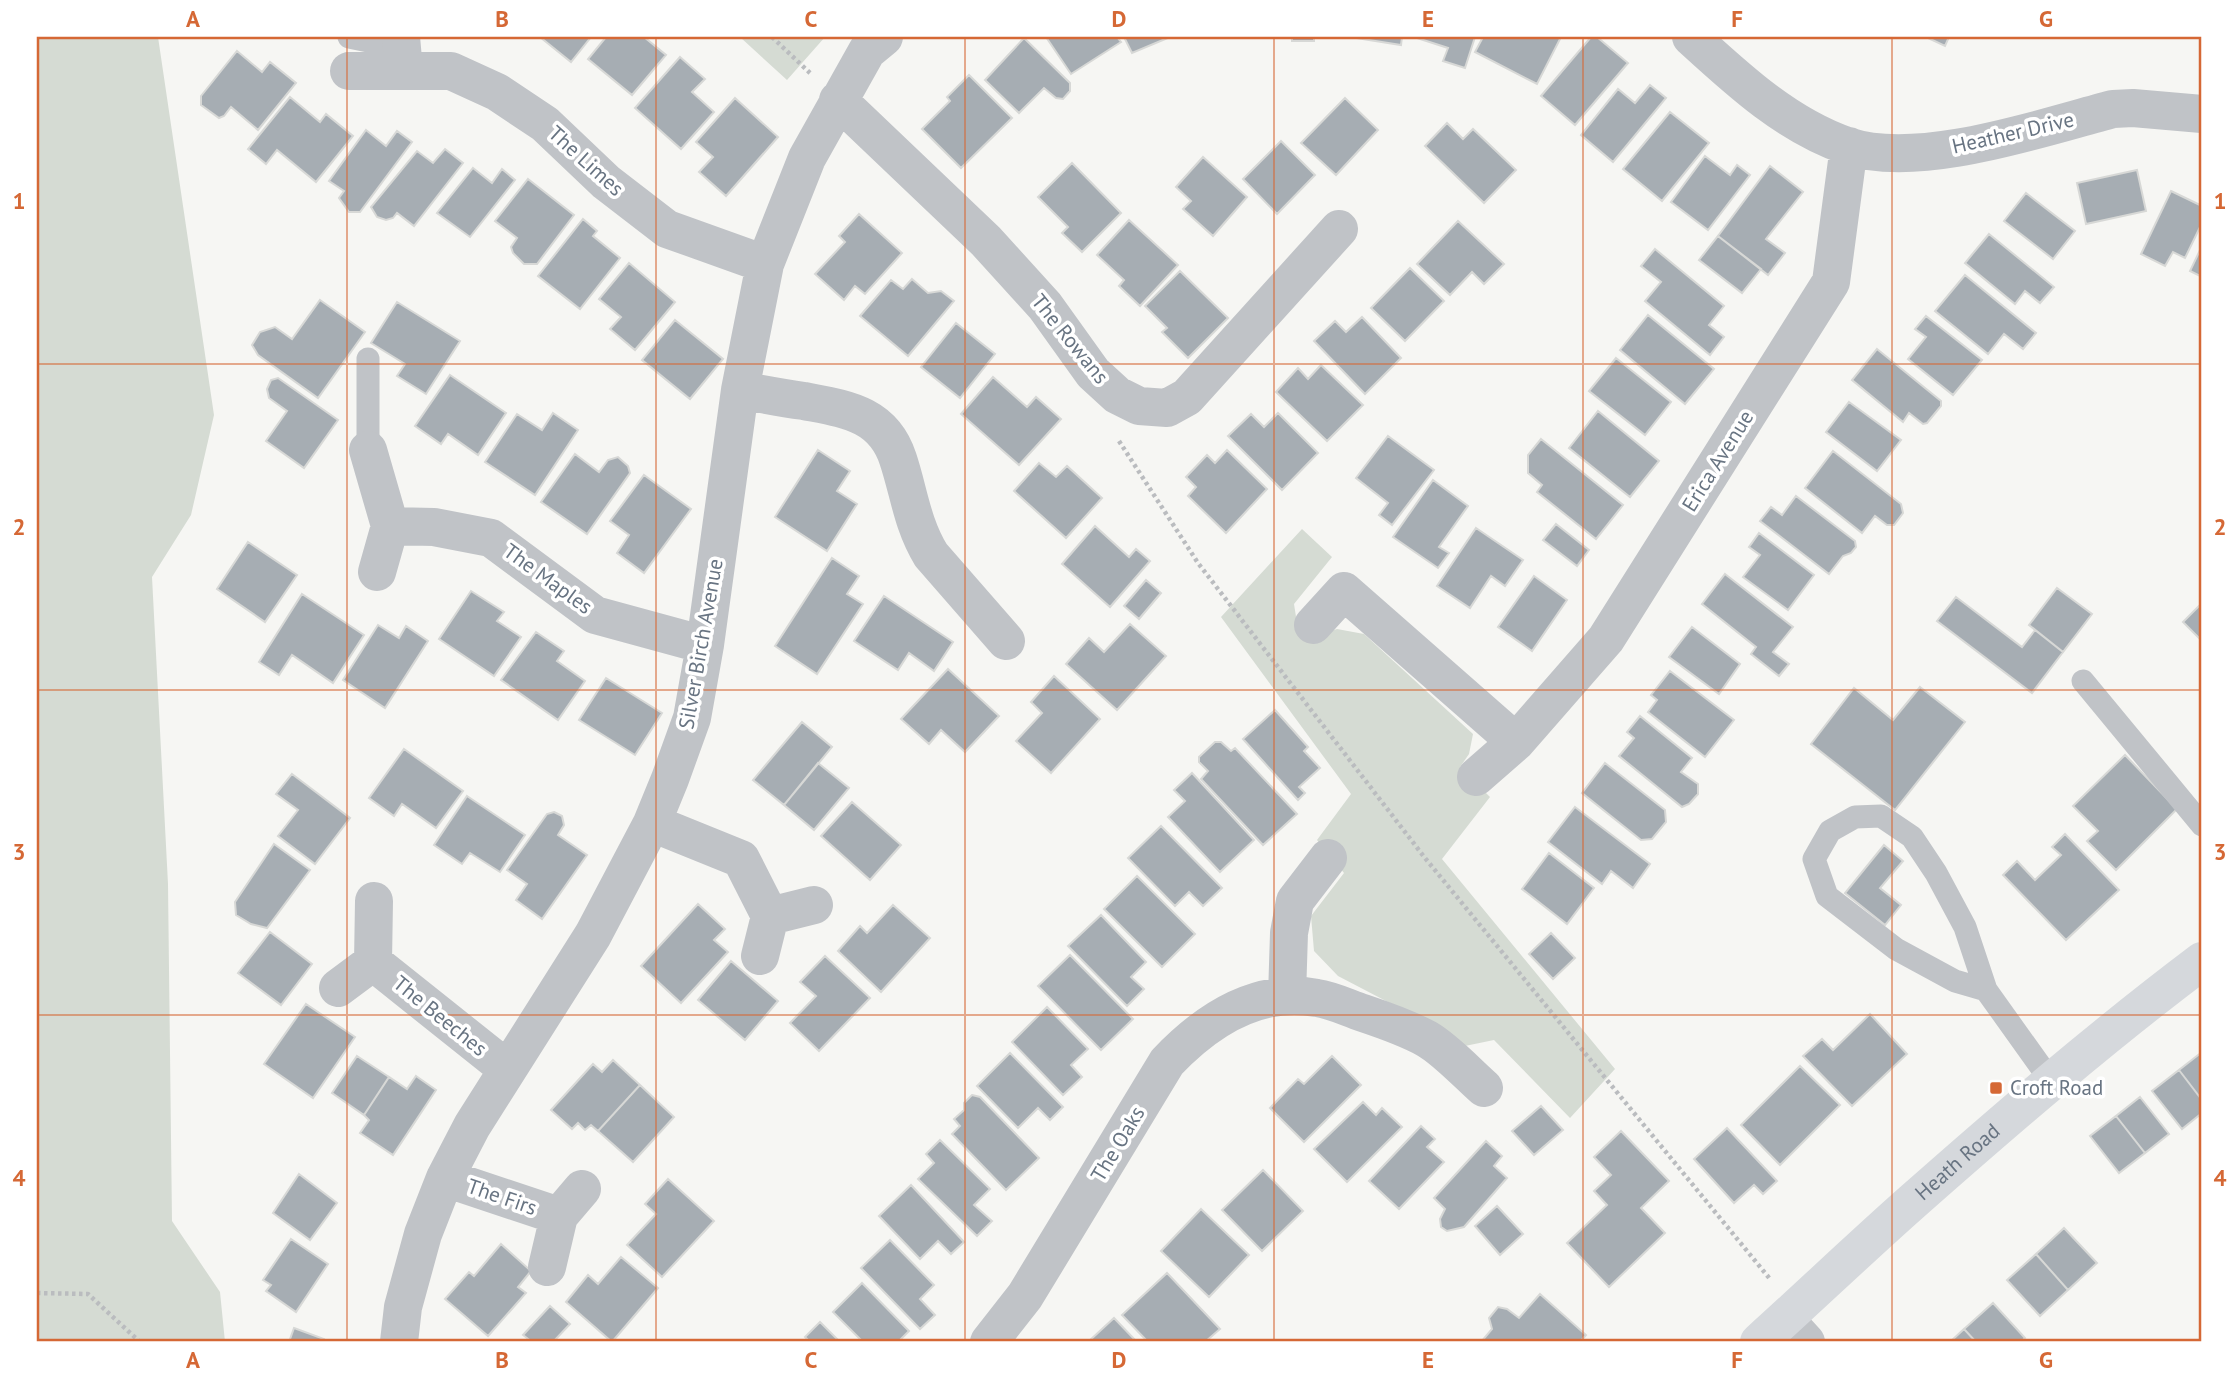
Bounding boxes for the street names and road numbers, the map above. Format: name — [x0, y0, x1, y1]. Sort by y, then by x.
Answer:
street label: Heather Drive — [1949, 105, 2076, 160]
street label: The Limes — [543, 120, 630, 202]
street label: The Rowans — [1026, 288, 1115, 389]
street label: Erica Avenue — [1676, 405, 1759, 516]
street label: The Maples — [499, 537, 598, 620]
street label: Silver Birch Avenue — [672, 557, 729, 731]
street label: The Beeches — [388, 970, 493, 1062]
street label: The Oaks — [1085, 1101, 1151, 1186]
street label: Heath Road — [1909, 1117, 2005, 1206]
street label: The Firs — [464, 1172, 541, 1221]

